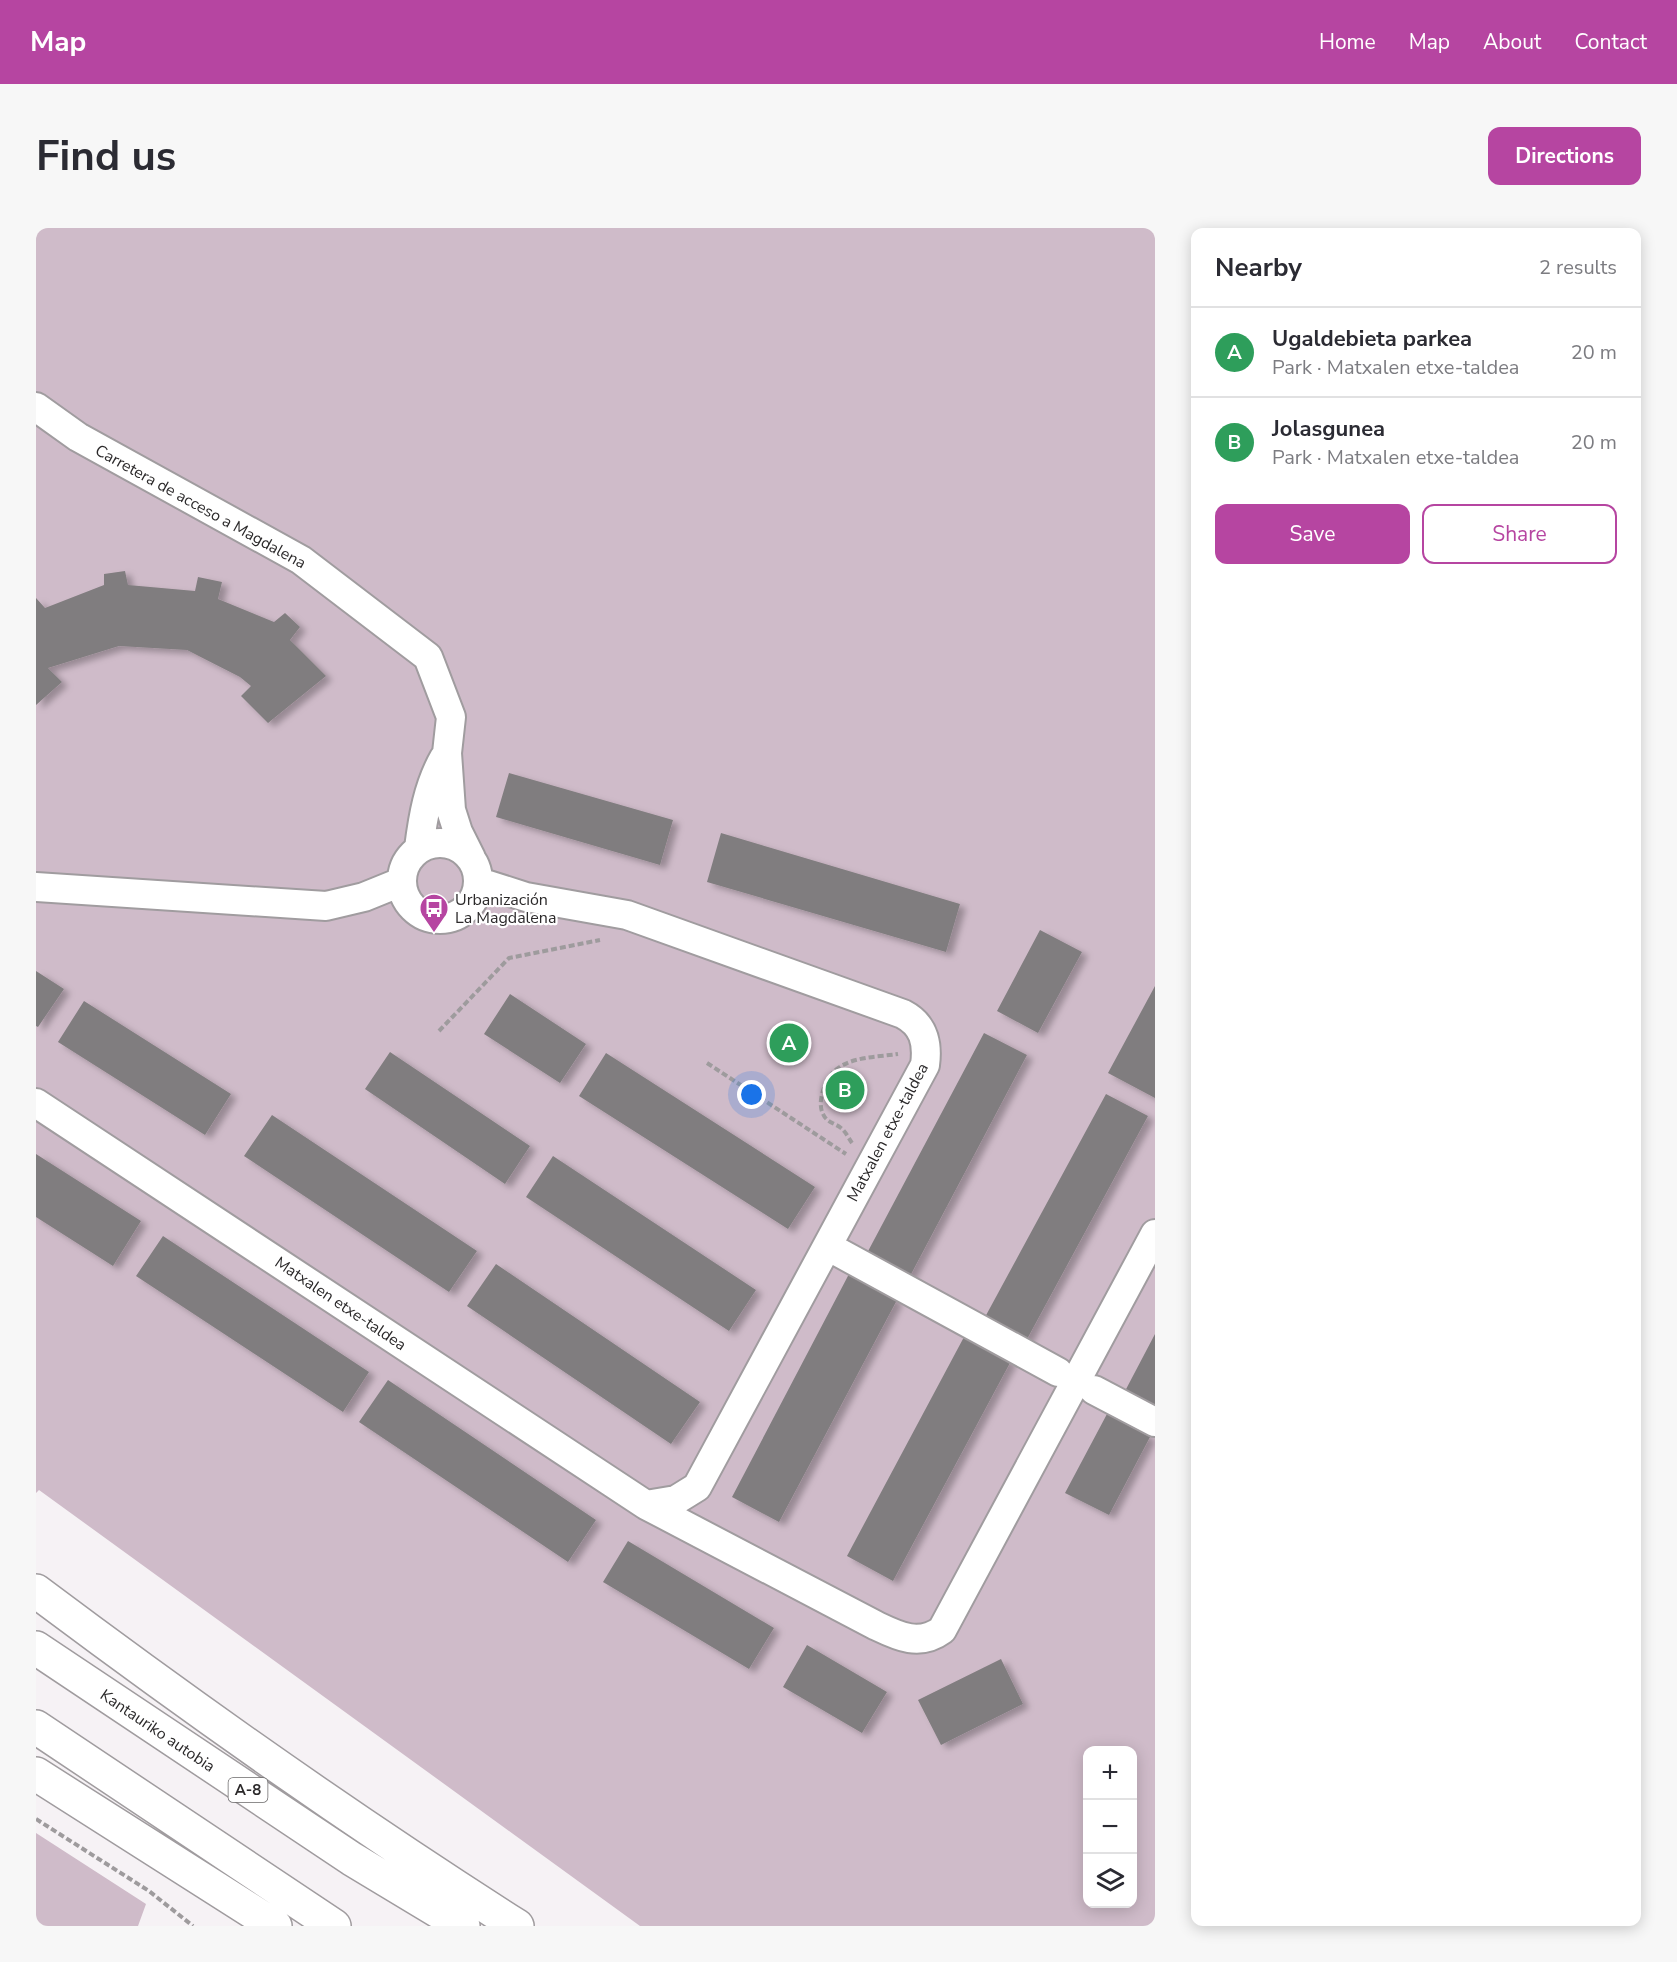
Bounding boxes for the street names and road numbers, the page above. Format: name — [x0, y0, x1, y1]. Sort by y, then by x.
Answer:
street label: Carretera de acceso a Magdalena — [91, 440, 310, 574]
street label: Matxalen etxe-taldea — [842, 1059, 934, 1206]
street label: Matxalen etxe-taldea — [270, 1252, 410, 1356]
street label: Kantauriko autobia — [96, 1684, 219, 1777]
road number: A-8 — [228, 1778, 268, 1802]

